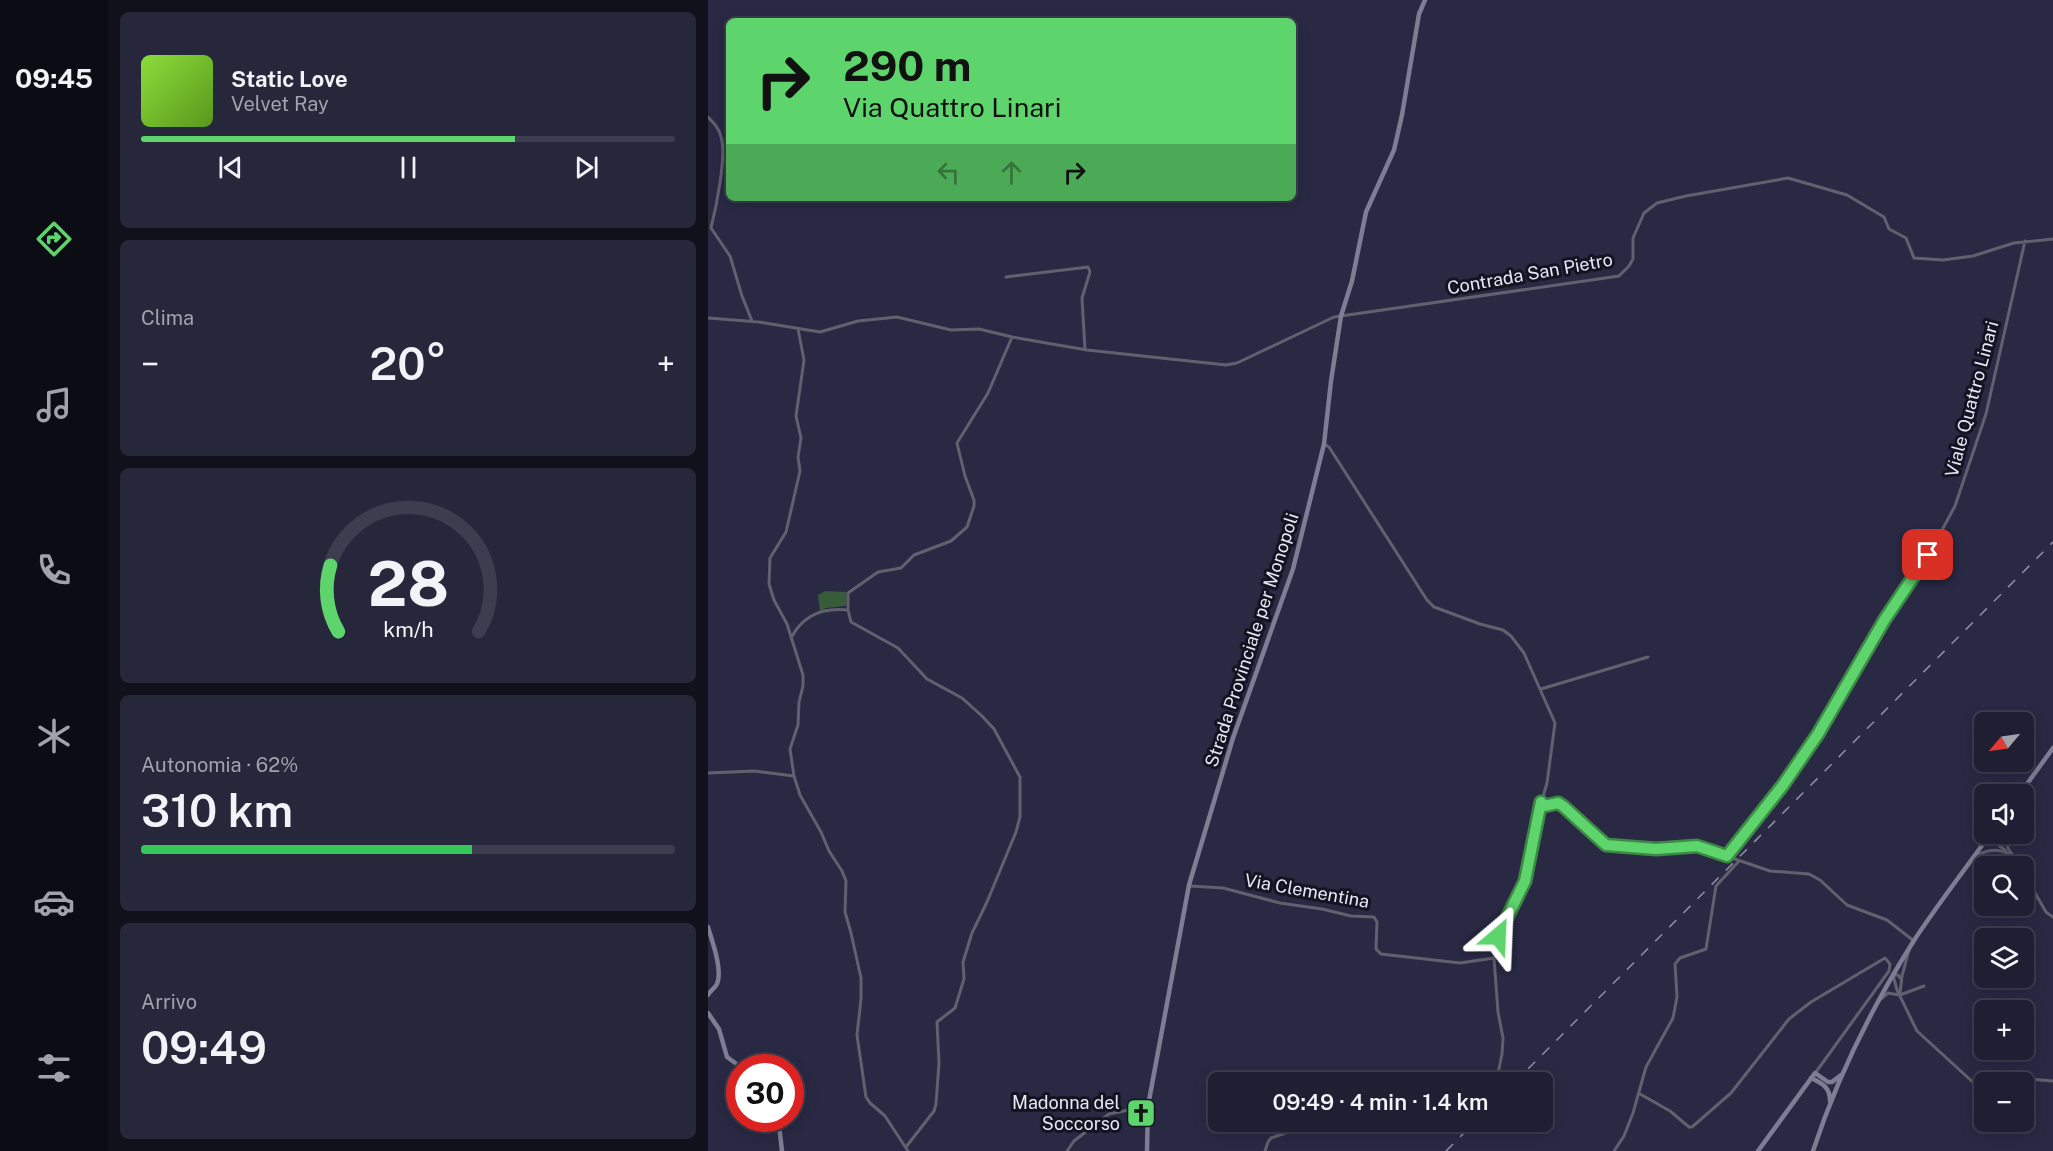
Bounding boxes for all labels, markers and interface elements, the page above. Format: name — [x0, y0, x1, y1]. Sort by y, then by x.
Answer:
text: 290 m — [843, 41, 971, 90]
icon: right — [744, 42, 822, 120]
text: 09:45 — [15, 62, 93, 94]
text: Static Love — [231, 66, 348, 92]
text: Via Quattro Linari — [843, 91, 1061, 123]
text: Velvet Ray — [231, 92, 329, 116]
icon: previous — [214, 151, 247, 184]
icon: pause — [392, 151, 425, 184]
icon: next — [570, 151, 603, 184]
icon: left — [932, 156, 965, 189]
icon: ahead — [995, 156, 1028, 189]
icon: right — [1058, 156, 1091, 189]
icon: directions — [33, 218, 75, 260]
street label: Contrada San Pietro — [1445, 249, 1614, 298]
text: Clima — [141, 306, 194, 330]
street label: Viale Quattro Linari — [1941, 319, 2002, 479]
text: 20° — [369, 337, 447, 390]
text: − — [141, 345, 159, 383]
text: + — [657, 345, 675, 383]
icon: music — [33, 384, 75, 426]
street label: Strada Provinciale per Monopoli — [1200, 510, 1303, 770]
pin — [1902, 529, 1953, 580]
icon: arrive — [1911, 538, 1944, 571]
text: 28 — [367, 548, 449, 621]
icon: phone — [33, 549, 75, 591]
text: km/h — [383, 618, 433, 643]
north arrow — [1974, 712, 2034, 772]
map controls — [1974, 712, 2034, 1132]
icon: climate — [33, 715, 75, 757]
text: Autonomia · 62% — [141, 753, 298, 777]
text: 310 km — [141, 784, 293, 837]
button: sound — [1974, 784, 2034, 844]
button: search — [1974, 856, 2034, 916]
street label: Via Clementina — [1243, 869, 1371, 912]
icon: car — [33, 881, 75, 923]
position arrow — [1466, 904, 1530, 968]
button: layers — [1974, 928, 2034, 988]
text: Arrivo — [141, 990, 197, 1014]
button: + — [1974, 1000, 2034, 1060]
text: 09:49 — [141, 1021, 267, 1074]
icon: filters — [33, 1047, 75, 1089]
speed limit sign: 30 — [726, 1054, 804, 1132]
button: − — [1974, 1072, 2034, 1132]
text: 09:49 · 4 min · 1.4 km — [1273, 1089, 1488, 1115]
place label: Madonna del Soccorso — [1012, 1092, 1120, 1134]
church icon: Madonna del Soccorso — [1125, 1097, 1157, 1129]

